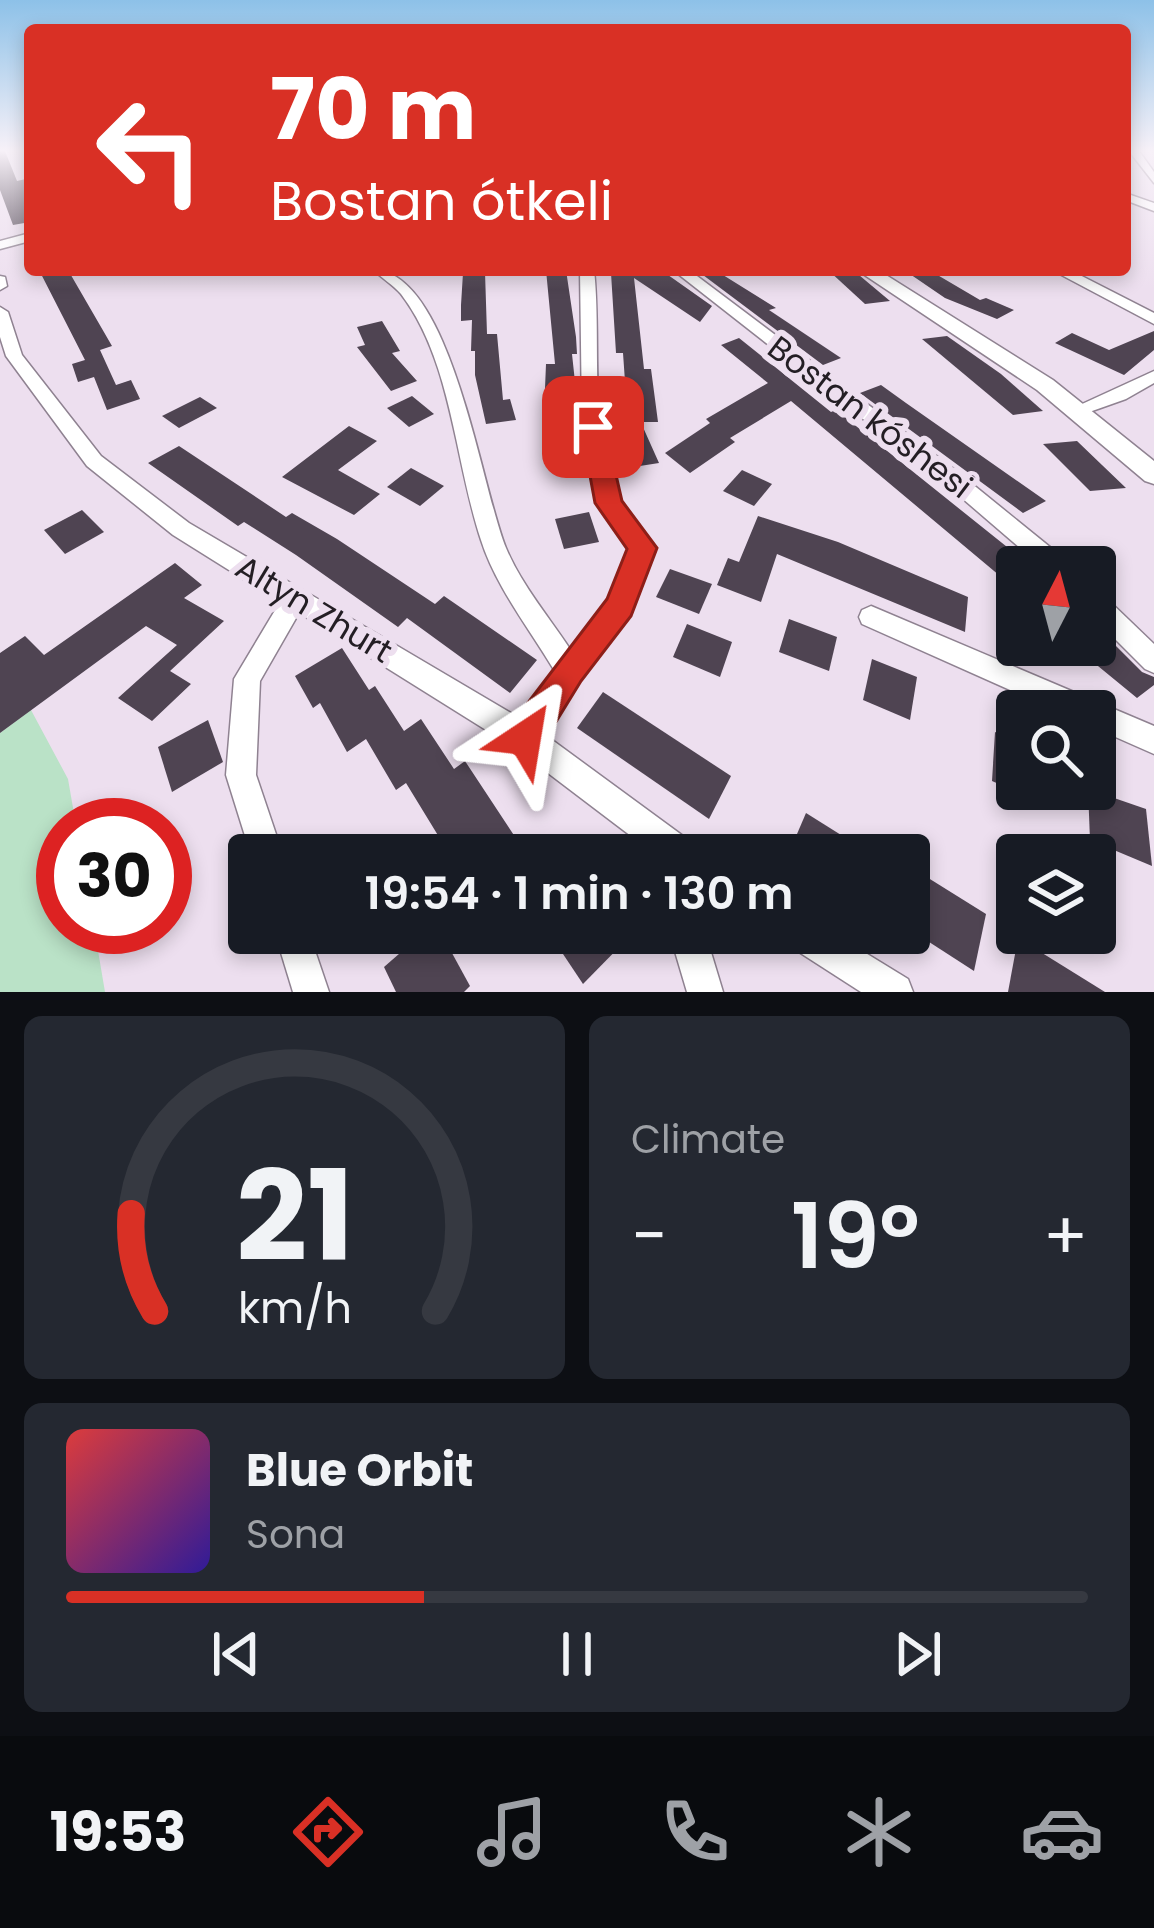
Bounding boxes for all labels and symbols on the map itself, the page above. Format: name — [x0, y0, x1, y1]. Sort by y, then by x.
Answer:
street label: Bostan kóshesi — [758, 324, 982, 510]
pin — [542, 376, 644, 478]
street label: Altyn Zhurt — [227, 544, 401, 674]
north arrow — [996, 546, 1116, 666]
position arrow — [462, 675, 588, 801]
speed limit sign: 30 — [36, 798, 192, 954]

